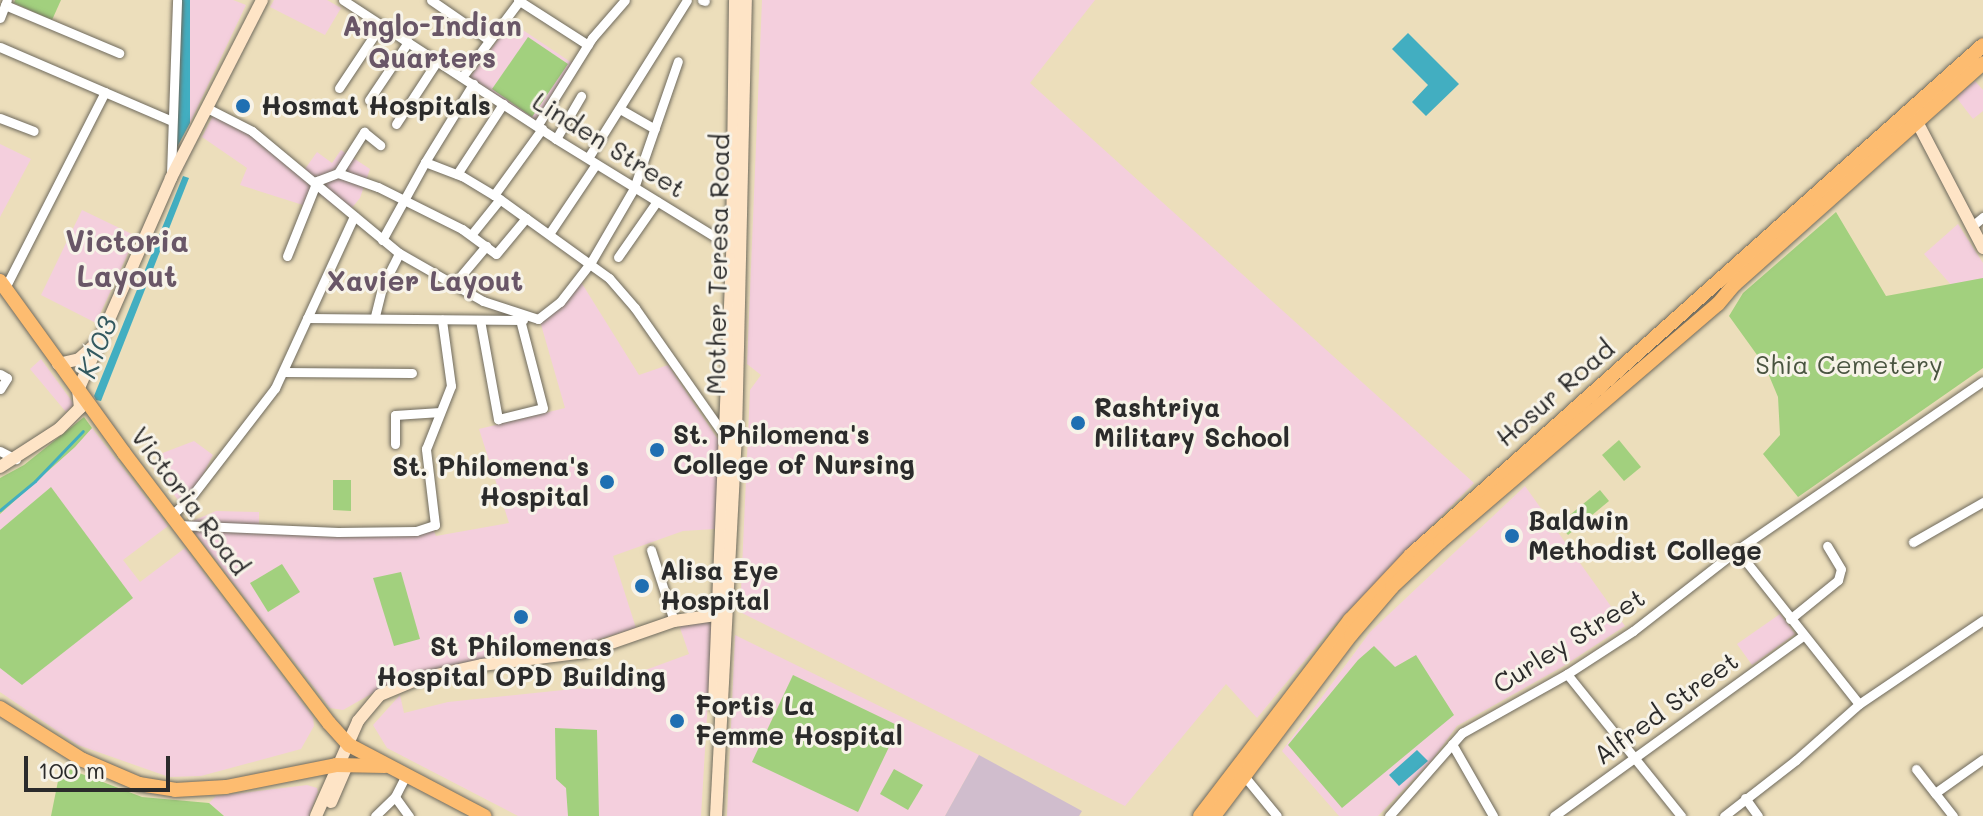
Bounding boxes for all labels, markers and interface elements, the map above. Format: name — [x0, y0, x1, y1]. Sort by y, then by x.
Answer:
district label: Anglo-Indian Quarters — [342, 8, 522, 74]
street label: Linden Street — [527, 86, 691, 204]
place label: Hosmat Hospitals — [261, 90, 491, 122]
marker: Hosmat Hospitals — [232, 95, 254, 117]
street label: Mother Teresa Road — [700, 133, 736, 395]
district label: Victoria Layout — [65, 222, 189, 292]
district label: Xavier Layout — [327, 263, 523, 297]
water label: K103 — [69, 311, 123, 383]
street label: Hosur Road — [1489, 333, 1621, 453]
park label: Shia Cemetery — [1755, 349, 1943, 381]
place label: Rashtriya Military School — [1094, 392, 1290, 454]
marker: Rashtriya Military School — [1069, 414, 1087, 432]
place label: St. Philomena's College of Nursing — [673, 419, 915, 480]
street label: Victoria Road — [124, 421, 256, 581]
marker: St. Philomena's College of Nursing — [648, 441, 666, 459]
place label: St. Philomena's Hospital — [392, 451, 589, 512]
marker: St. Philomena's Hospital — [596, 471, 618, 493]
place label: Baldwin Methodist College — [1528, 505, 1762, 566]
marker: Baldwin Methodist College — [1503, 527, 1521, 545]
place label: Alisa Eye Hospital — [660, 555, 779, 616]
marker: Alisa Eye Hospital — [631, 575, 653, 597]
street label: Curley Street — [1487, 582, 1651, 700]
marker: St Philomenas Hospital OPD Building — [510, 606, 532, 628]
place label: St Philomenas Hospital OPD Building — [376, 631, 666, 692]
street label: Alfred Street — [1588, 645, 1744, 771]
place label: Fortis La Femme Hospital — [695, 690, 903, 752]
marker: Fortis La Femme Hospital — [666, 710, 688, 732]
scale bar — [28, 740, 174, 790]
text: 100 m — [38, 754, 105, 785]

